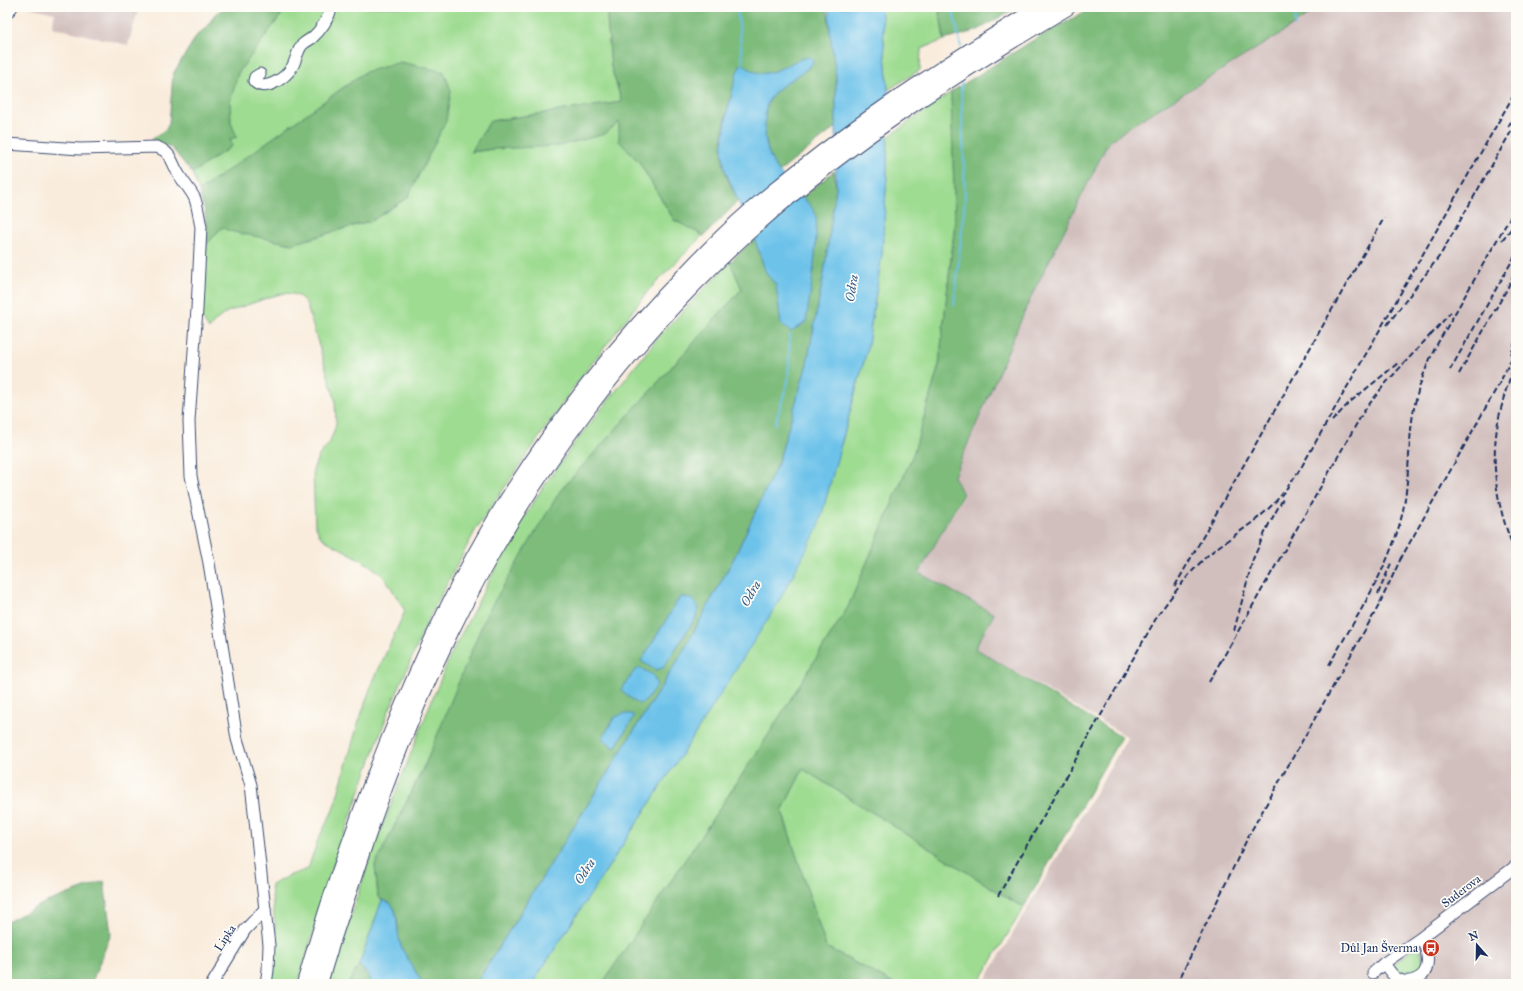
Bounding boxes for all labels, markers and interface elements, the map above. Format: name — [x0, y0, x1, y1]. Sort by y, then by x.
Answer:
water label: Odra — [842, 274, 862, 303]
water label: Odra — [737, 578, 765, 609]
water label: Odra — [571, 856, 599, 887]
street label: Suderova — [1439, 871, 1484, 910]
street label: Lipka — [211, 921, 239, 954]
north arrow — [1457, 925, 1497, 965]
text: N — [1467, 928, 1481, 944]
bus stop icon: Důl Jan Šverma — [1421, 938, 1441, 958]
place label: Důl Jan Šverma — [1341, 939, 1419, 956]

